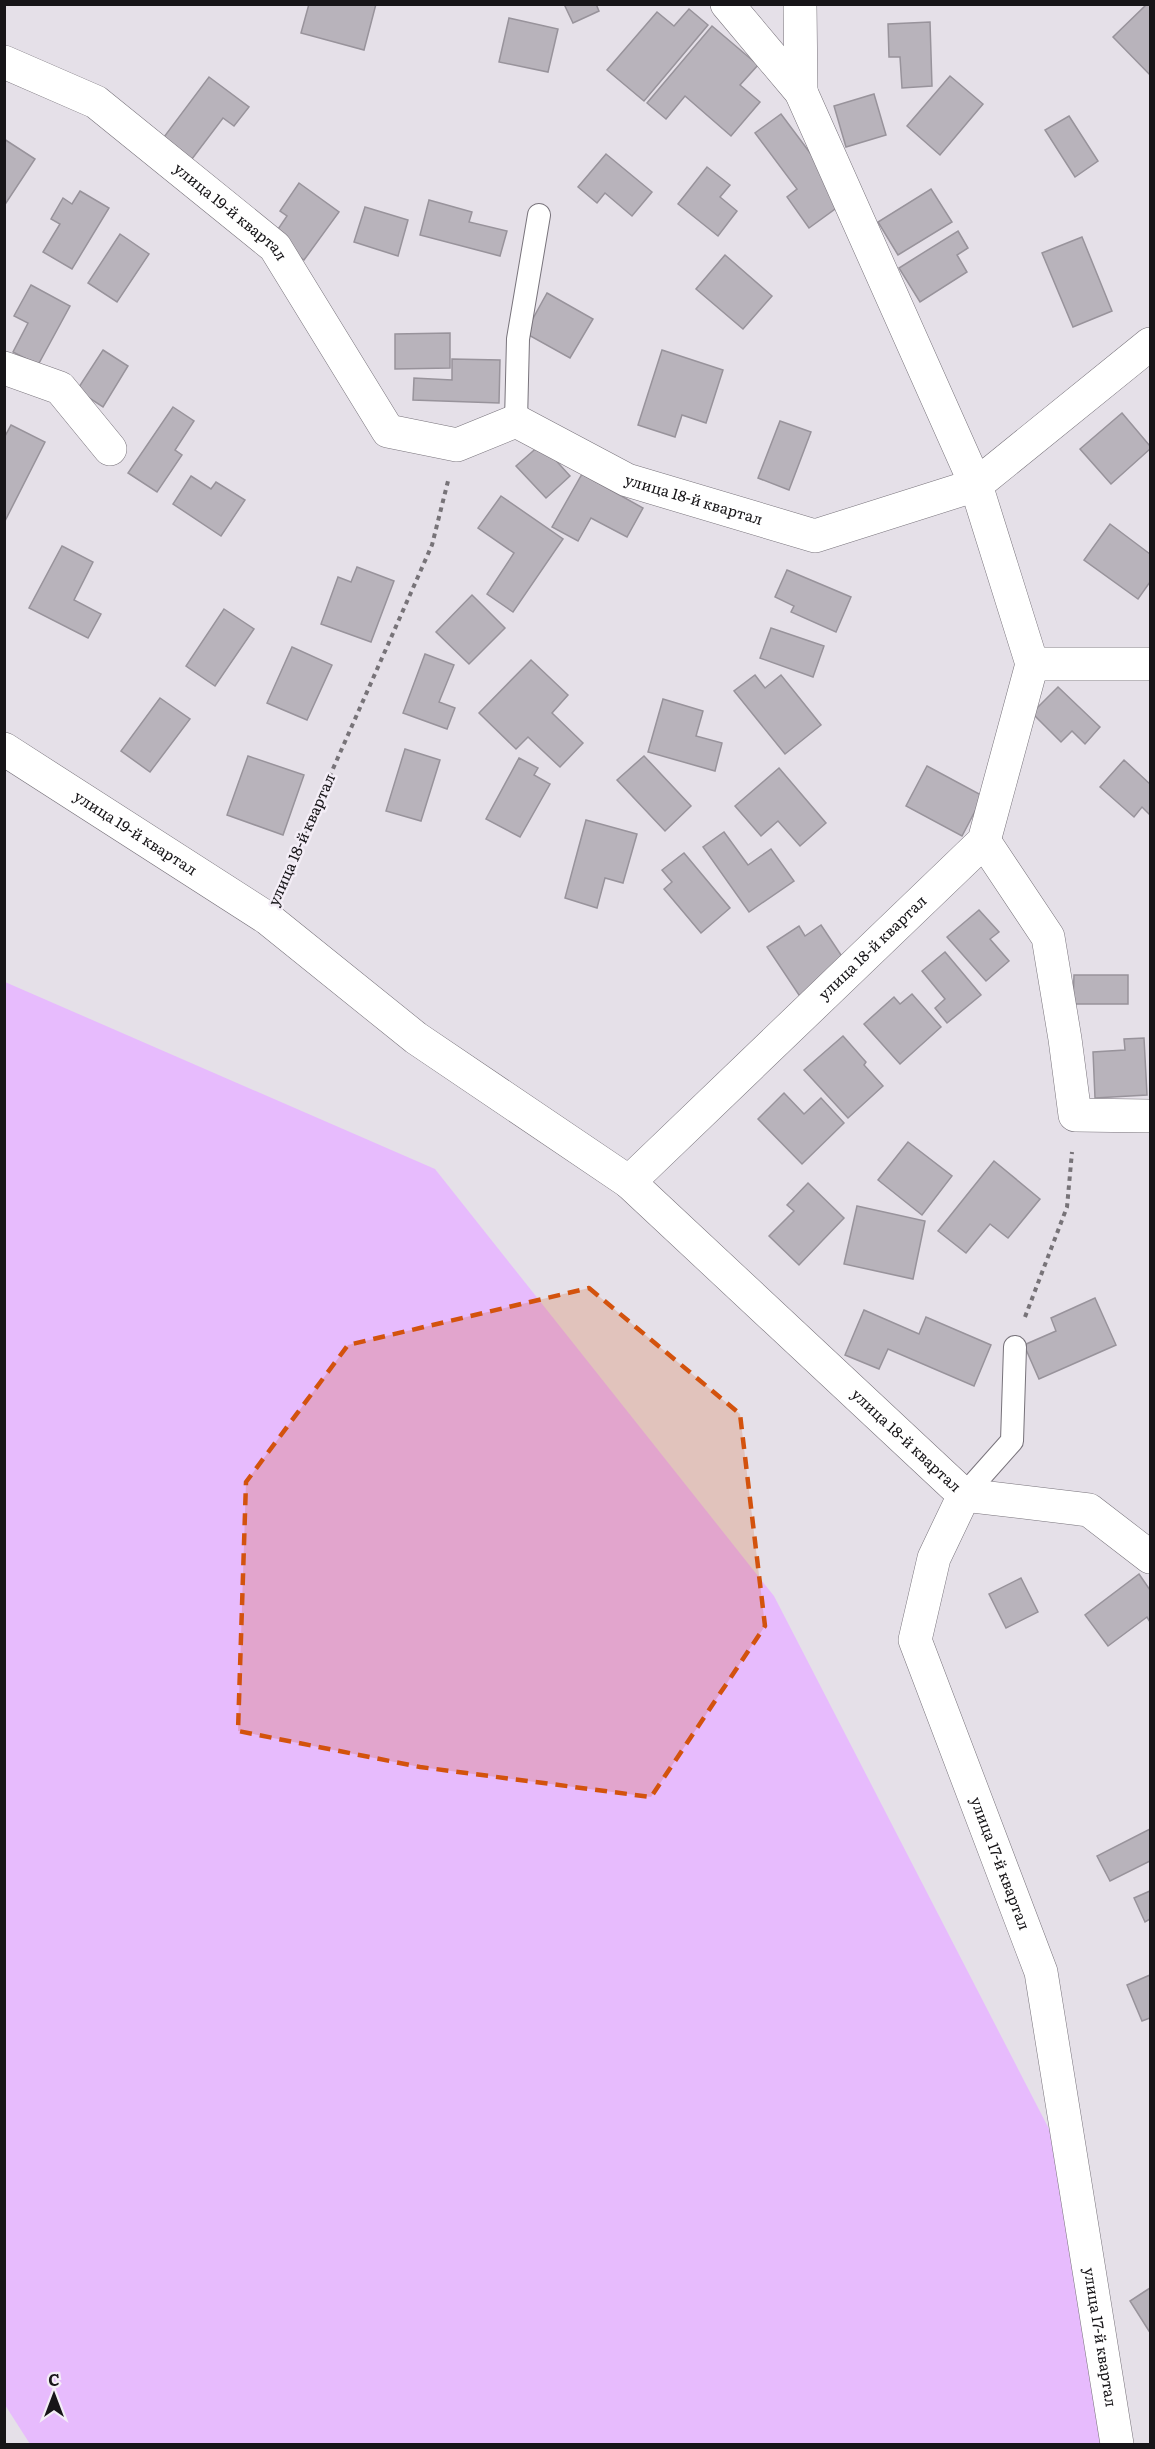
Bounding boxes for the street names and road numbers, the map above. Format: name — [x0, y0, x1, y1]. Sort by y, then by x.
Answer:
street label: улица 19-й квартал — [169, 156, 294, 265]
street label: улица 18-й квартал — [622, 467, 766, 530]
street label: улица 18-й квартал — [261, 769, 340, 909]
street label: улица 19-й квартал — [70, 784, 202, 880]
street label: улица 18-й квартал — [812, 889, 931, 1005]
street label: улица 18-й квартал — [847, 1382, 967, 1497]
street label: улица 17-й квартал — [965, 1793, 1037, 1933]
street label: улица 17-й квартал — [1079, 2266, 1124, 2408]

